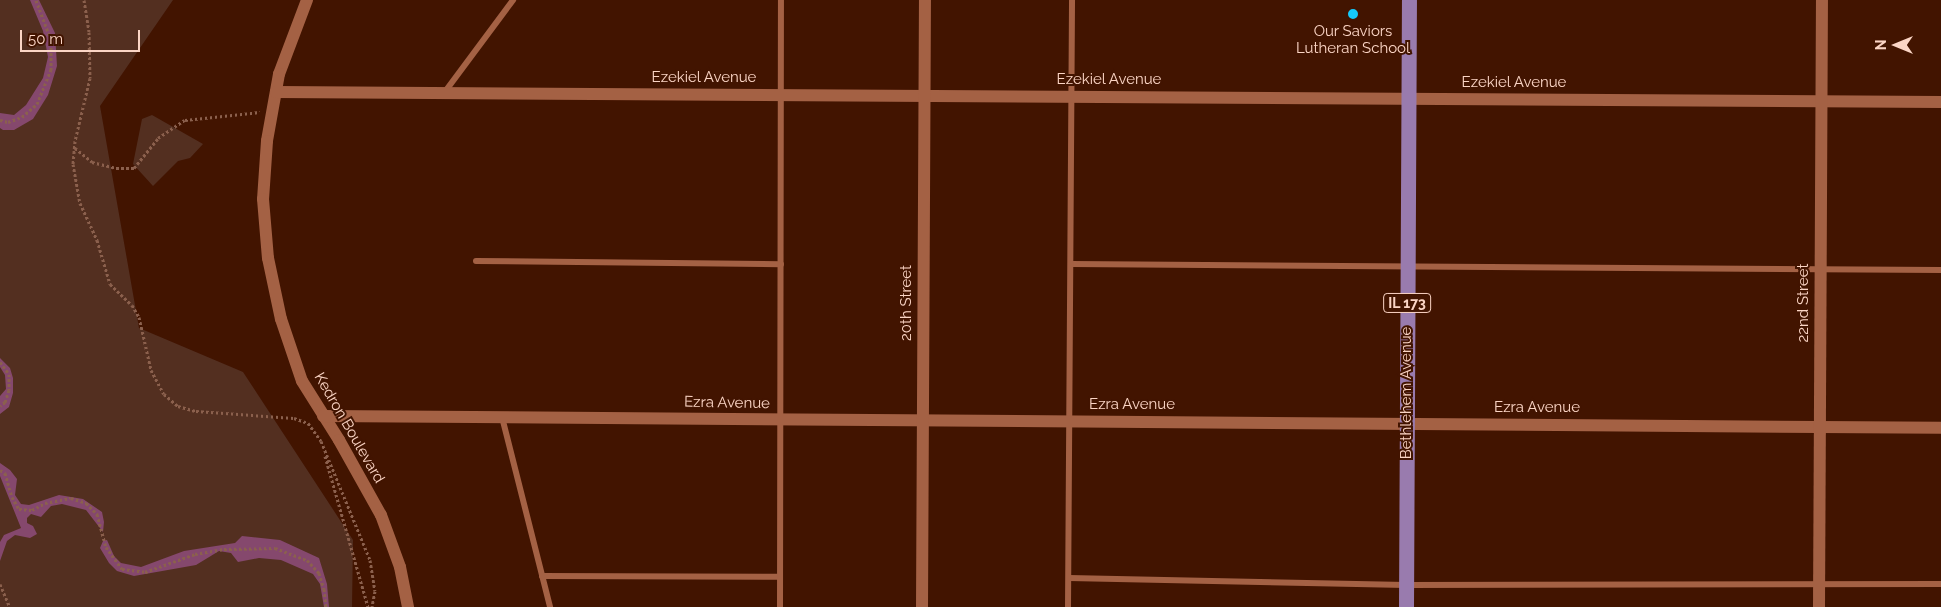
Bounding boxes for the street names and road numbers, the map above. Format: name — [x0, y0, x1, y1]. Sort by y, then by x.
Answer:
street label: Ezekiel Avenue — [651, 69, 757, 87]
street label: Ezekiel Avenue — [1056, 71, 1162, 89]
street label: Ezekiel Avenue — [1461, 74, 1567, 92]
street label: 22nd Street — [1795, 263, 1813, 343]
street label: 20th Street — [898, 265, 916, 341]
road number: IL 173 — [1382, 292, 1432, 314]
street label: Bethlehem Avenue — [1398, 326, 1416, 460]
street label: Kedron Boulevard — [310, 370, 388, 486]
street label: Ezra Avenue — [684, 393, 770, 413]
street label: Ezra Avenue — [1089, 396, 1175, 414]
street label: Ezra Avenue — [1494, 399, 1580, 417]

